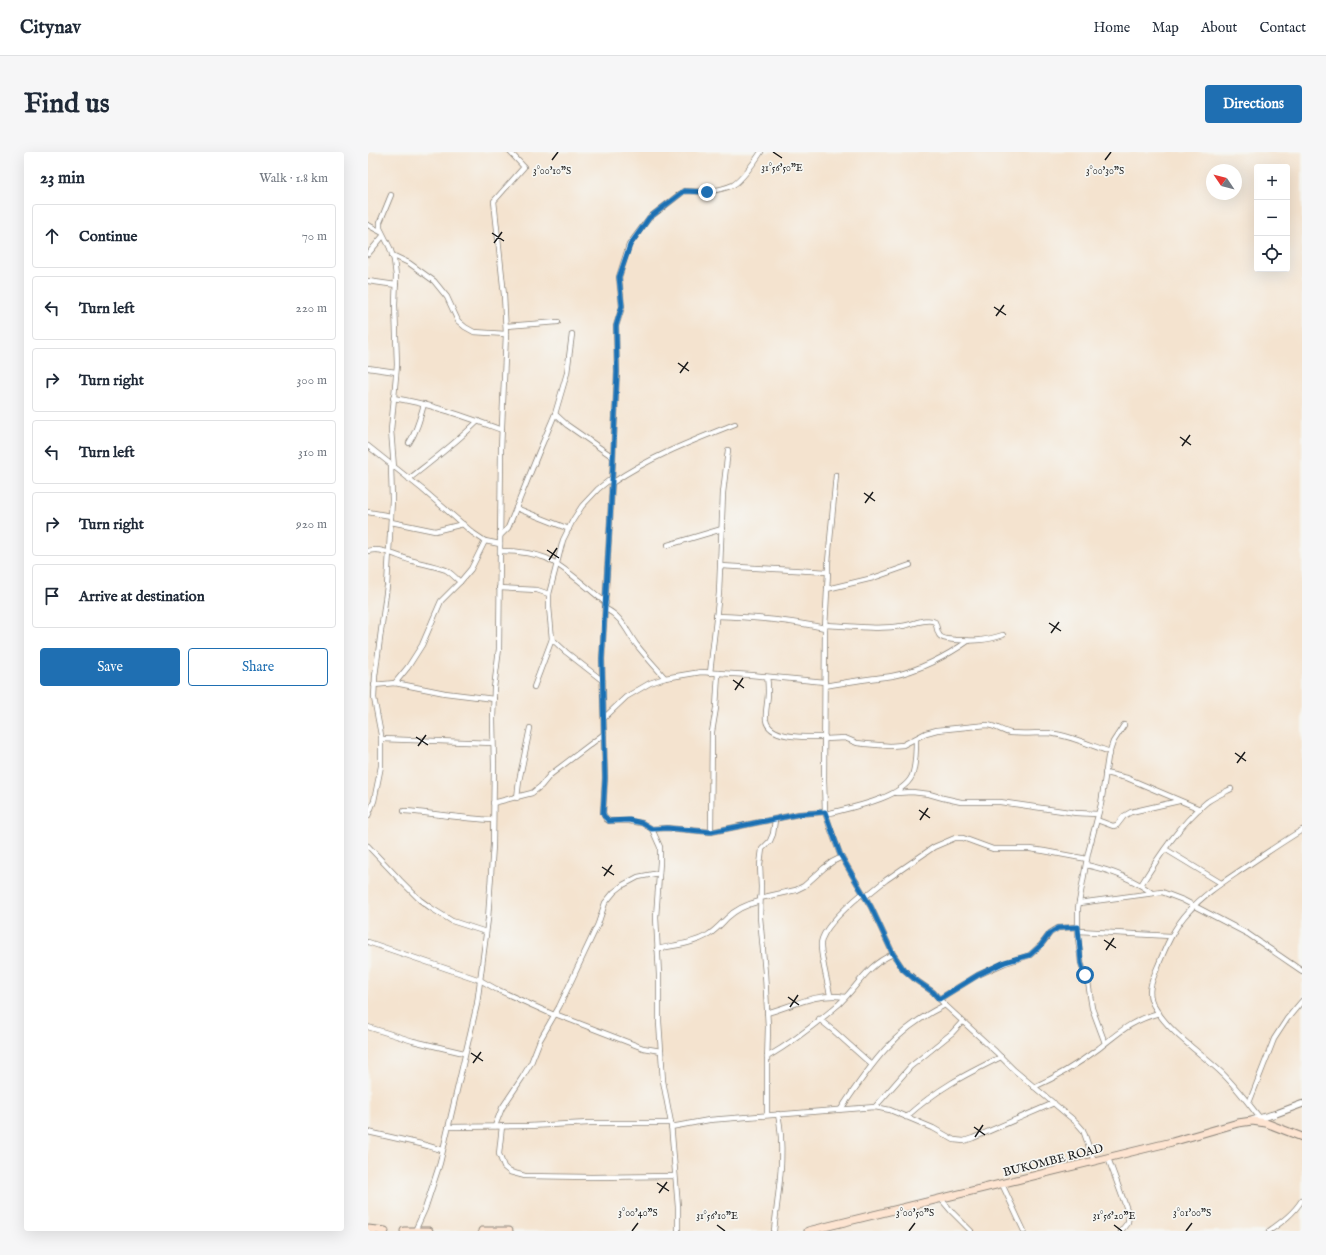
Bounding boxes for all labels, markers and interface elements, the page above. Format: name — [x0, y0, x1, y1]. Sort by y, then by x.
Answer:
text: Citynav — [20, 16, 81, 40]
text: Home — [1094, 19, 1130, 37]
text: Map — [1152, 19, 1179, 37]
text: About — [1201, 19, 1237, 37]
text: Contact — [1259, 19, 1306, 37]
button: Directions — [1205, 85, 1302, 123]
text: Find us — [24, 87, 110, 122]
text: 31°56'50"E — [761, 162, 803, 175]
north arrow — [1206, 164, 1242, 200]
map controls — [1254, 164, 1290, 272]
button: + — [1254, 164, 1290, 200]
text: 3°00'10"S — [533, 165, 571, 178]
text: 3°00'30"S — [1086, 165, 1124, 178]
text: 23 min — [40, 168, 85, 189]
text: Walk · 1.8 km — [259, 170, 328, 187]
route end — [698, 183, 716, 201]
button: − — [1254, 200, 1290, 236]
icon: ahead — [41, 225, 63, 247]
text: Continue — [79, 227, 137, 246]
text: 70 m — [302, 228, 327, 245]
button: locate — [1254, 236, 1290, 272]
icon: left — [41, 297, 63, 319]
text: Turn left — [79, 299, 135, 318]
text: 220 m — [296, 300, 327, 317]
icon: right — [41, 369, 63, 391]
text: Turn right — [79, 371, 144, 390]
text: 300 m — [296, 372, 327, 389]
icon: left — [41, 441, 63, 463]
text: Turn left — [79, 443, 135, 462]
text: 310 m — [298, 444, 327, 461]
icon: right — [41, 513, 63, 535]
text: Turn right — [79, 515, 144, 534]
text: 920 m — [296, 516, 327, 533]
icon: arrive — [41, 585, 63, 607]
text: Arrive at destination — [79, 587, 205, 606]
button: Save — [40, 648, 180, 686]
button: Share — [188, 648, 328, 686]
route start — [1076, 966, 1094, 984]
street label: BUKOMBE ROAD — [1001, 1141, 1105, 1180]
text: 3°00'40"S — [618, 1207, 658, 1220]
text: 3°00'50"S — [896, 1207, 934, 1220]
text: 3°01'00"S — [1173, 1207, 1211, 1220]
text: 31°56'10"E — [696, 1210, 738, 1223]
text: 31°56'20"E — [1093, 1210, 1135, 1223]

